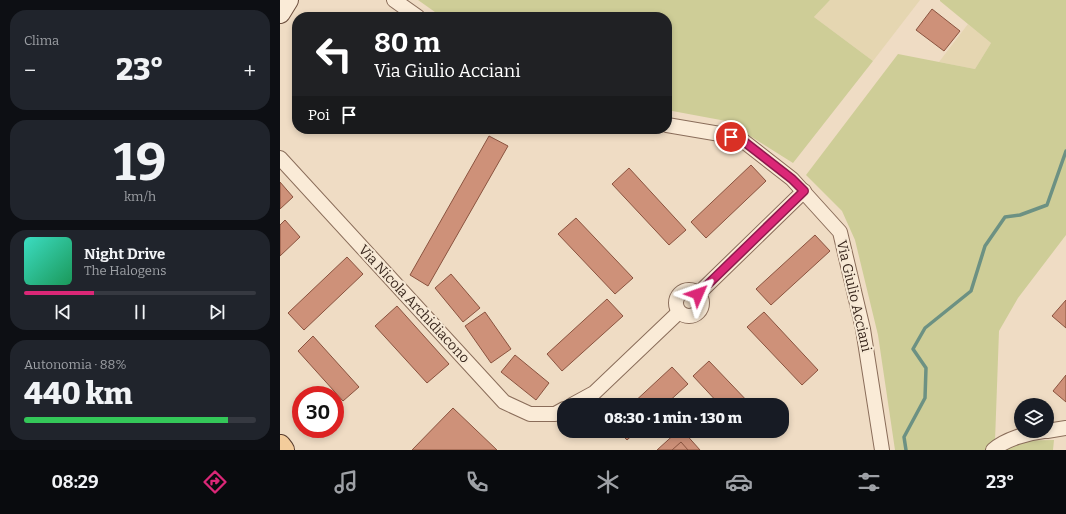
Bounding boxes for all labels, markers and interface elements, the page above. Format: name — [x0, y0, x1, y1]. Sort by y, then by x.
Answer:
text: 80 m — [374, 26, 440, 59]
icon: left — [308, 28, 360, 80]
text: Clima — [24, 33, 59, 48]
text: 23° — [116, 52, 164, 88]
text: − — [24, 57, 36, 84]
text: + — [243, 57, 256, 84]
text: Via Giulio Acciani — [374, 60, 521, 82]
icon: arrive — [338, 104, 360, 126]
text: Poi — [308, 106, 330, 124]
pin — [714, 120, 748, 154]
icon: arrive — [720, 126, 742, 148]
text: 19 — [113, 131, 167, 194]
text: km/h — [124, 189, 156, 204]
street label: Via Giulio Acciani — [833, 239, 875, 353]
street label: Via Nicola Archidiacono — [355, 241, 473, 367]
text: Night Drive — [84, 245, 165, 263]
text: The Halogens — [84, 263, 166, 278]
position arrow — [677, 273, 719, 315]
icon: previous — [52, 301, 74, 323]
icon: pause — [129, 301, 151, 323]
icon: next — [206, 301, 228, 323]
text: Autonomia · 88% — [24, 357, 126, 372]
text: 440 km — [24, 376, 132, 412]
speed limit sign: 30 — [292, 386, 344, 438]
map controls — [1014, 398, 1054, 438]
button: layers — [1014, 398, 1054, 438]
text: 08:30 · 1 min · 130 m — [604, 409, 742, 427]
icon: directions — [201, 468, 229, 496]
icon: music — [332, 468, 360, 496]
icon: phone — [463, 468, 491, 496]
icon: climate — [594, 468, 622, 496]
icon: car — [725, 468, 753, 496]
icon: filters — [855, 468, 883, 496]
text: 08:29 — [51, 471, 99, 493]
text: 23° — [986, 471, 1015, 493]

